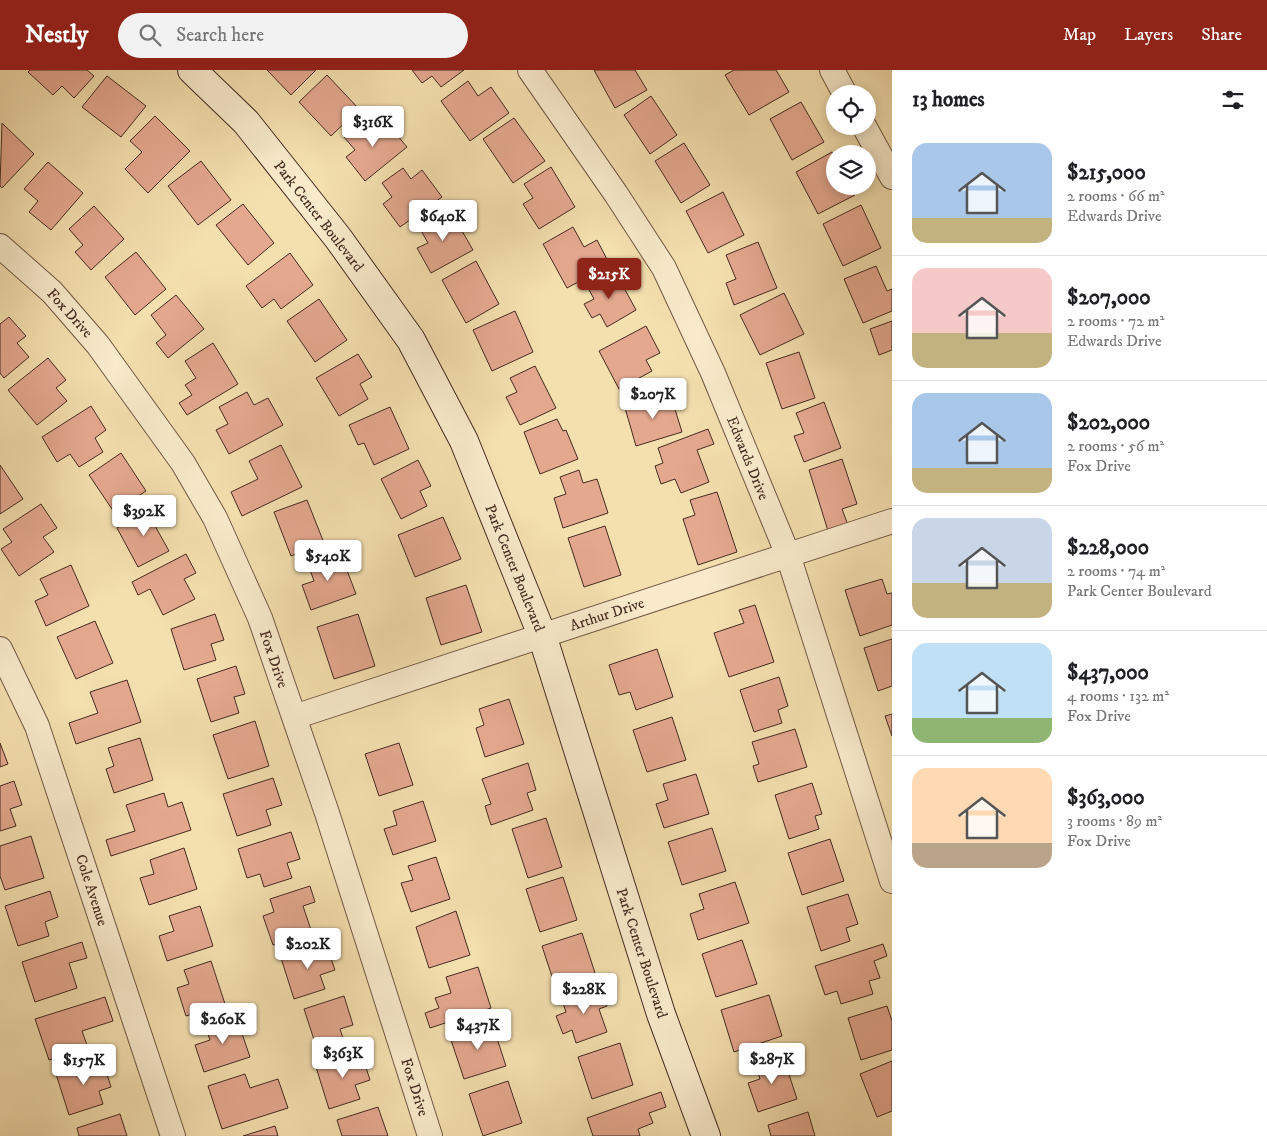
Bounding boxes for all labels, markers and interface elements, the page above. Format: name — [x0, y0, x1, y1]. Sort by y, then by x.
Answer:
search box — [118, 13, 468, 58]
text: Nestly — [25, 20, 88, 50]
icon: search — [136, 21, 164, 49]
text: Search here — [176, 24, 264, 47]
text: Map — [1063, 24, 1096, 46]
text: Layers — [1124, 24, 1173, 46]
text: Share — [1201, 24, 1242, 46]
map controls — [826, 85, 876, 195]
button: locate — [826, 85, 876, 135]
icon: filters — [1219, 86, 1247, 114]
text: 13 homes — [912, 87, 985, 113]
pin: $316K — [338, 106, 408, 148]
text: $316K — [353, 112, 393, 132]
button: layers — [826, 145, 876, 195]
street label: Park Center Boulevard — [269, 157, 368, 276]
text: $215,000 — [1067, 160, 1146, 186]
icon: home — [952, 163, 1012, 223]
text: 2 rooms · 66 m² — [1067, 186, 1165, 206]
pin: $640K — [408, 200, 478, 242]
text: $640K — [420, 206, 466, 226]
text: Edwards Drive — [1067, 206, 1162, 226]
pin: $215K — [574, 258, 644, 300]
text: $215K — [588, 264, 630, 284]
street label: Fox Drive — [42, 285, 97, 342]
text: $207,000 — [1067, 285, 1151, 311]
icon: home — [952, 288, 1012, 348]
text: 2 rooms · 72 m² — [1067, 311, 1164, 331]
text: Edwards Drive — [1067, 331, 1162, 351]
pin: $207K — [618, 378, 688, 420]
text: $207K — [631, 384, 675, 404]
text: $202,000 — [1067, 410, 1150, 436]
icon: home — [952, 413, 1012, 473]
street label: Edwards Drive — [722, 414, 773, 503]
text: 2 rooms · 56 m² — [1067, 436, 1164, 456]
text: Fox Drive — [1067, 456, 1131, 476]
pin: $392K — [109, 494, 179, 537]
text: $392K — [123, 501, 165, 521]
street label: Park Center Boulevard — [480, 502, 549, 635]
text: $228,000 — [1067, 535, 1149, 561]
icon: home — [952, 538, 1012, 598]
pin: $540K — [293, 540, 363, 582]
text: $540K — [306, 546, 350, 566]
text: 2 rooms · 74 m² — [1067, 561, 1165, 581]
text: Park Center Boulevard — [1067, 581, 1212, 601]
street label: Arthur Drive — [568, 594, 647, 635]
street label: Fox Drive — [255, 628, 292, 691]
text: $437,000 — [1067, 660, 1149, 686]
icon: home — [952, 663, 1012, 723]
text: 4 rooms · 132 m² — [1067, 686, 1169, 706]
text: Fox Drive — [1067, 706, 1131, 726]
text: $363,000 — [1067, 785, 1145, 811]
icon: home — [952, 788, 1012, 848]
text: 3 rooms · 89 m² — [1067, 811, 1162, 831]
text: Fox Drive — [1067, 831, 1131, 851]
street label: Cole Avenue — [71, 852, 112, 928]
street label: Park Center Boulevard — [612, 886, 672, 1021]
pin: $202K — [273, 928, 343, 970]
text: $202K — [286, 934, 330, 954]
pin: $228K — [549, 972, 619, 1015]
text: $228K — [562, 979, 606, 999]
pin: $260K — [188, 1002, 258, 1045]
pin: $437K — [443, 1008, 513, 1051]
text: $260K — [201, 1009, 245, 1029]
text: $437K — [456, 1015, 500, 1035]
pin: $363K — [308, 1036, 378, 1079]
pin: $287K — [737, 1042, 807, 1085]
text: $363K — [323, 1043, 363, 1063]
pin: $157K — [49, 1044, 119, 1086]
text: $287K — [750, 1049, 794, 1069]
text: $157K — [63, 1050, 105, 1070]
street label: Fox Drive — [396, 1056, 433, 1119]

